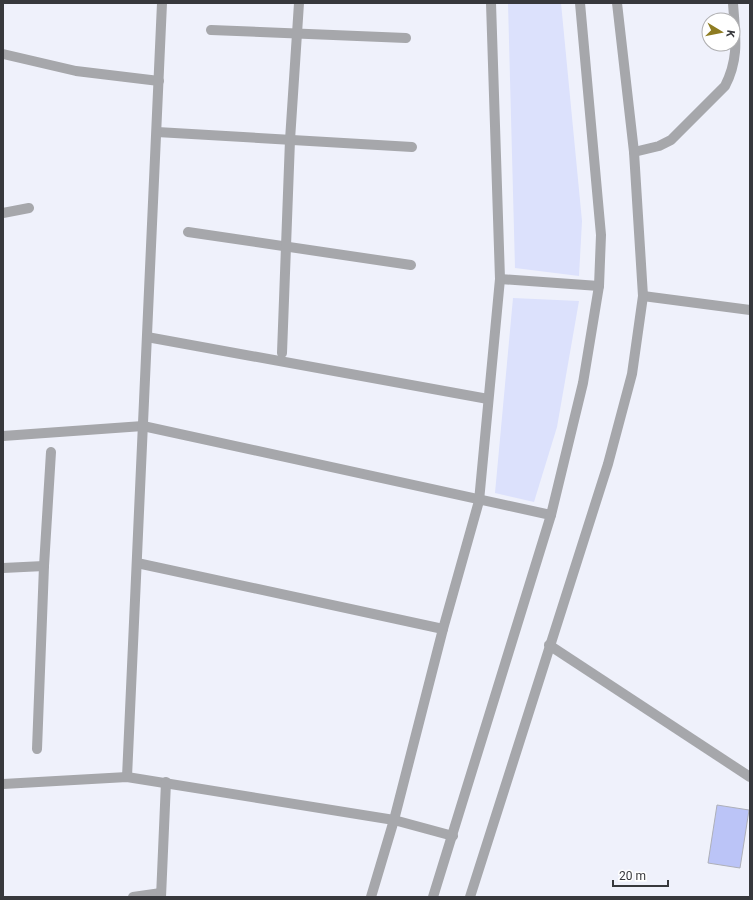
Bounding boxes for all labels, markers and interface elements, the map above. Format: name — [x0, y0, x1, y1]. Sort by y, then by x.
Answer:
north arrow — [701, 12, 741, 52]
text: K — [723, 29, 737, 39]
scale bar — [613, 862, 668, 888]
text: 20 m — [619, 869, 646, 883]

